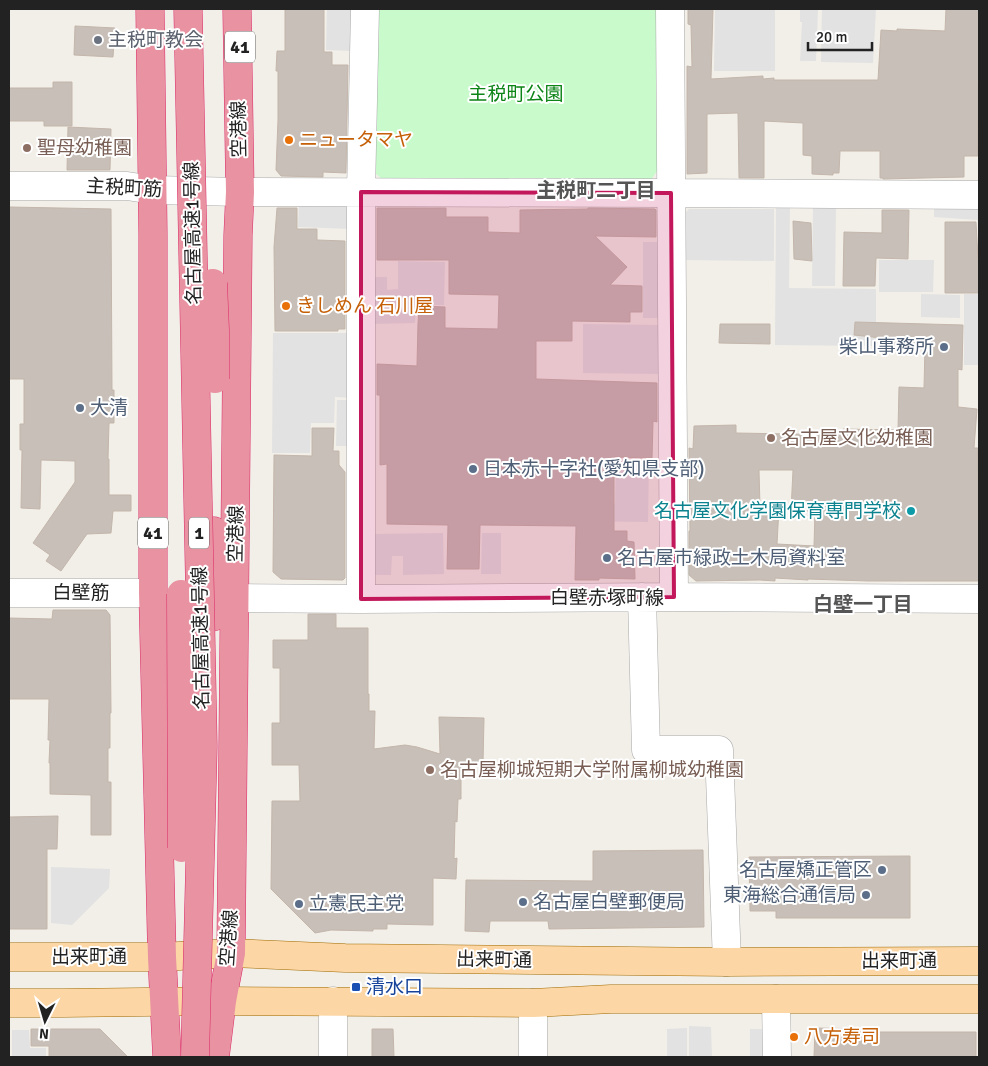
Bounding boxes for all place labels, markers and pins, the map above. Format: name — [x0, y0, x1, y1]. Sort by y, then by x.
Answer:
place label: 主税町教会 — [108, 28, 203, 52]
marker: 主税町教会 — [92, 34, 104, 46]
place label: ニュータマヤ — [299, 128, 413, 152]
marker: ニュータマヤ — [283, 134, 295, 146]
place label: 聖母幼稚園 — [37, 136, 132, 160]
marker: 聖母幼稚園 — [21, 142, 33, 154]
place label: きしめん 石川屋 — [296, 294, 433, 318]
marker: きしめん 石川屋 — [280, 300, 292, 312]
place label: 柴山事務所 — [839, 335, 934, 359]
marker: 柴山事務所 — [938, 341, 950, 353]
place label: 大清 — [90, 396, 128, 420]
marker: 大清 — [74, 402, 86, 414]
place label: 名古屋文化幼稚園 — [781, 426, 933, 450]
marker: 名古屋文化幼稚園 — [765, 432, 777, 444]
place label: 日本赤十字社(愛知県支部) — [483, 457, 705, 481]
marker: 日本赤十字社(愛知県支部) — [467, 463, 479, 475]
place label: 名古屋文化学園保育専門学校 — [654, 499, 901, 523]
marker: 名古屋文化学園保育専門学校 — [905, 505, 917, 517]
place label: 名古屋市緑政土木局資料室 — [617, 546, 845, 570]
marker: 名古屋市緑政土木局資料室 — [601, 552, 613, 564]
place label: 名古屋柳城短期大学附属柳城幼稚園 — [440, 758, 744, 782]
marker: 名古屋柳城短期大学附属柳城幼稚園 — [424, 764, 436, 776]
place label: 名古屋矯正管区 — [739, 858, 872, 882]
marker: 名古屋矯正管区 — [876, 864, 888, 876]
place label: 東海総合通信局 — [723, 883, 856, 907]
marker: 東海総合通信局 — [860, 889, 872, 901]
place label: 名古屋白壁郵便局 — [533, 890, 685, 914]
place label: 立憲民主党 — [309, 892, 404, 916]
marker: 名古屋白壁郵便局 — [517, 896, 529, 908]
marker: 立憲民主党 — [293, 898, 305, 910]
place label: 清水口 — [366, 975, 423, 999]
marker: 清水口 — [350, 981, 362, 993]
place label: 八方寿司 — [804, 1025, 880, 1049]
marker: 八方寿司 — [788, 1031, 800, 1043]

